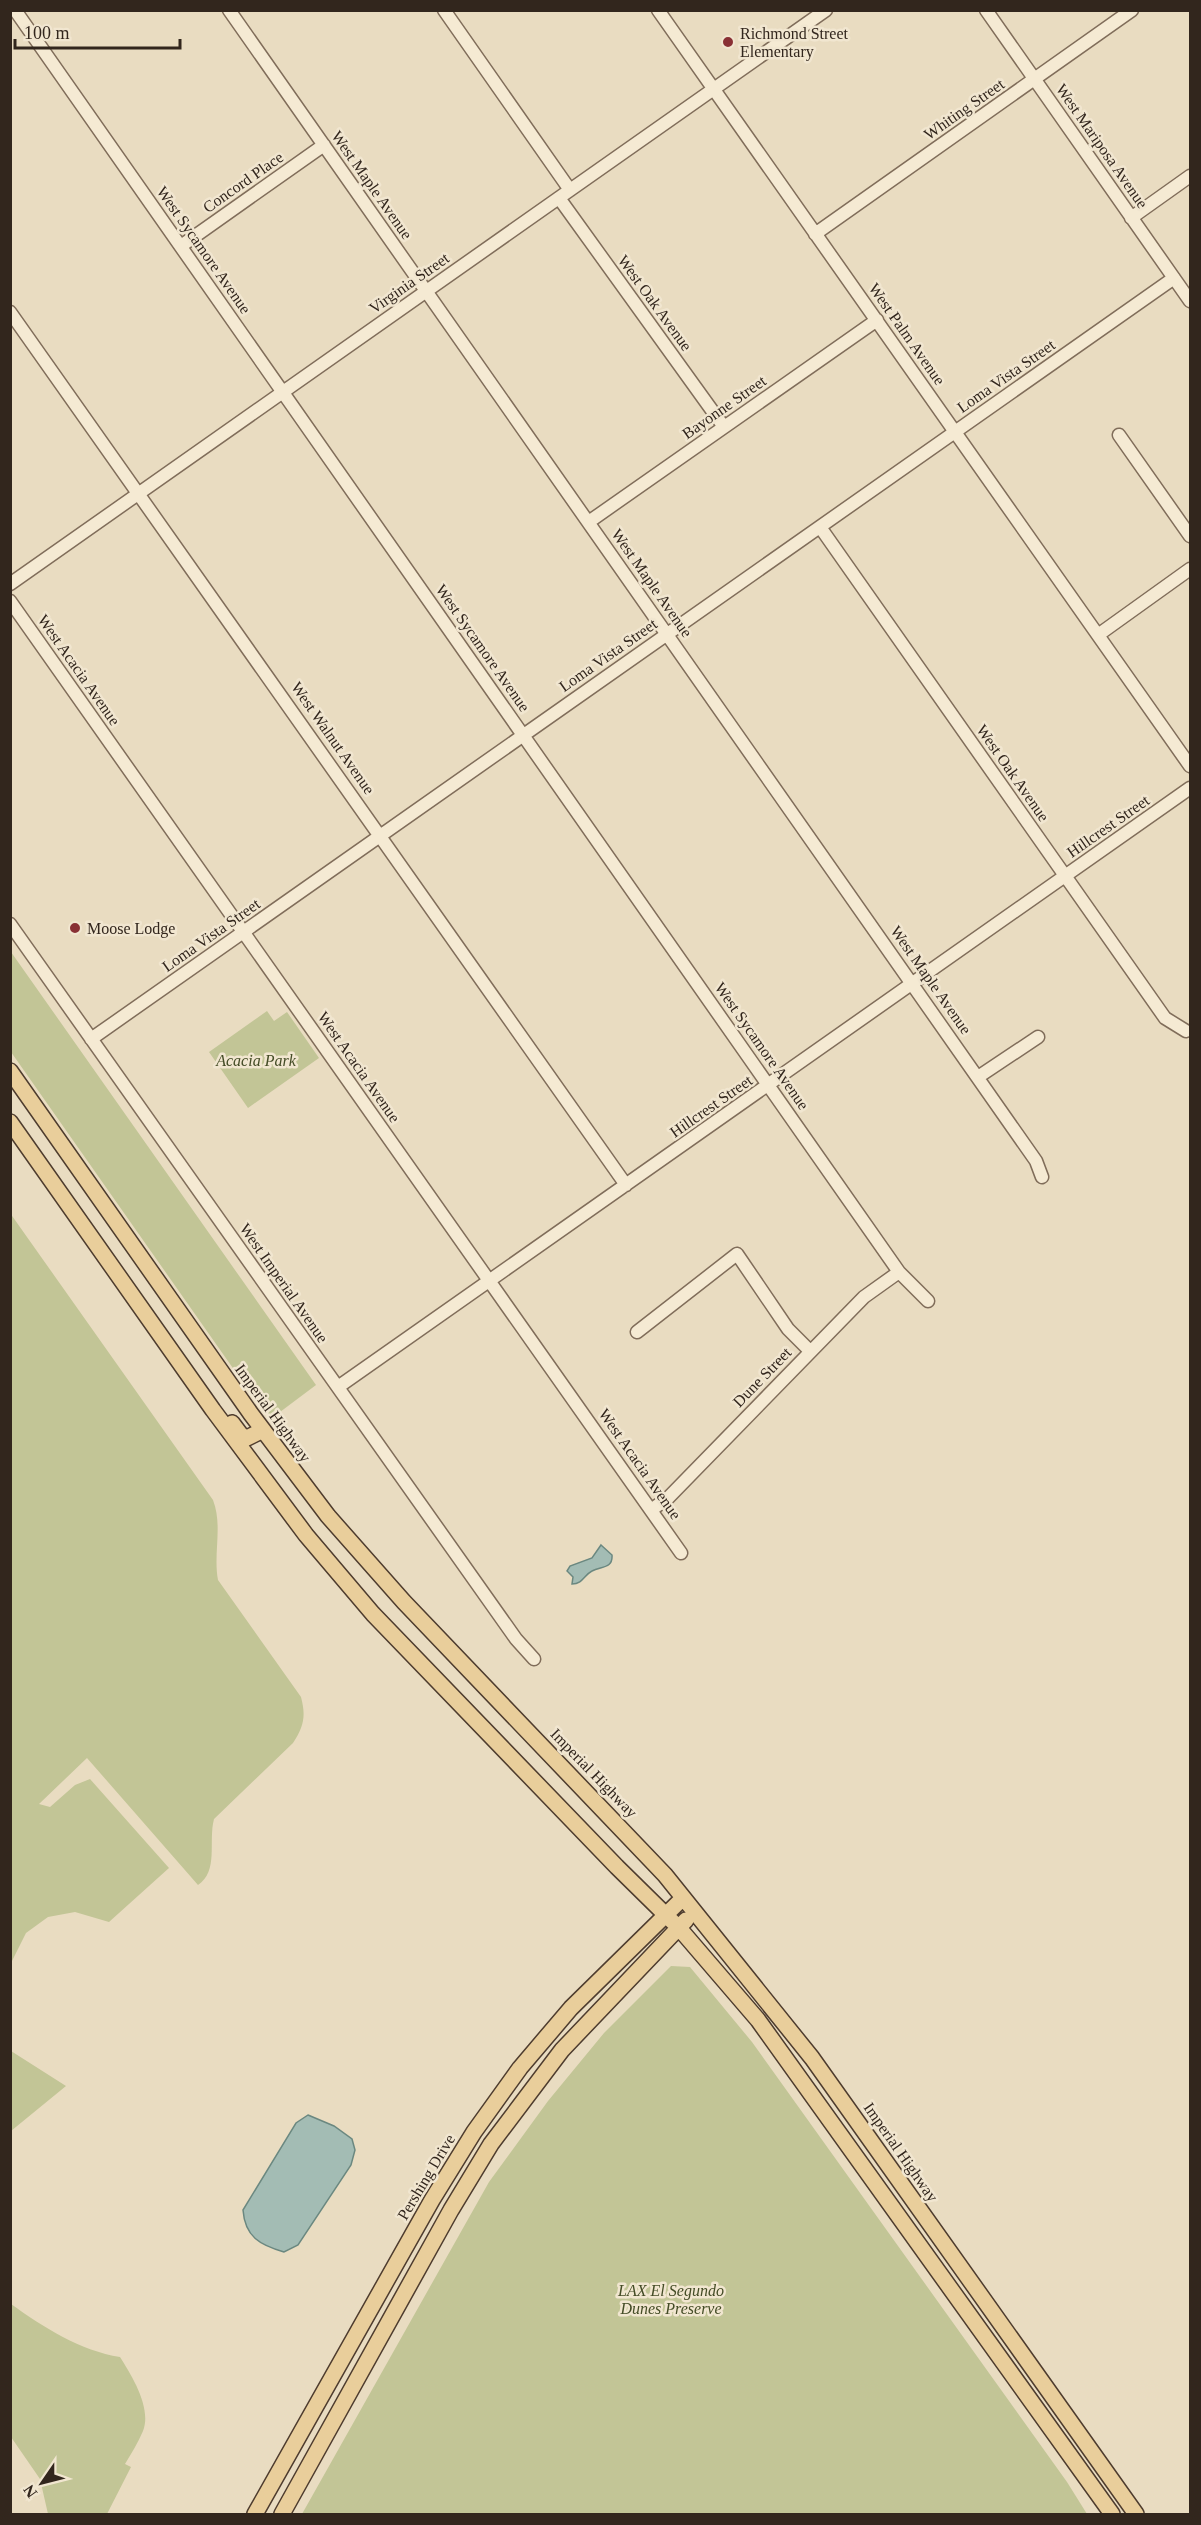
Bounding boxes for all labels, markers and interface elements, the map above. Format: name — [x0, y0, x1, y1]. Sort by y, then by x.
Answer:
scale bar — [15, 12, 180, 50]
text: 100 m — [24, 23, 70, 43]
place label: Richmond Street Elementary — [740, 25, 849, 61]
marker: Richmond Street Elementary — [721, 35, 735, 49]
street label: Whiting Street — [921, 75, 1008, 144]
street label: West Mariposa Avenue — [1052, 81, 1151, 212]
street label: West Maple Avenue — [327, 128, 416, 243]
street label: Concord Place — [200, 148, 286, 216]
street label: West Sycamore Avenue — [153, 183, 254, 317]
street label: Virginia Street — [366, 249, 453, 318]
street label: West Oak Avenue — [615, 252, 695, 354]
street label: West Palm Avenue — [866, 280, 948, 388]
street label: Loma Vista Street — [954, 336, 1058, 416]
street label: Bayonne Street — [679, 372, 770, 443]
street label: West Maple Avenue — [607, 526, 696, 641]
street label: West Sycamore Avenue — [432, 581, 533, 715]
street label: West Acacia Avenue — [35, 612, 123, 728]
street label: Loma Vista Street — [556, 615, 660, 695]
street label: West Walnut Avenue — [288, 679, 378, 797]
street label: West Oak Avenue — [973, 721, 1053, 825]
street label: Hillcrest Street — [1064, 791, 1153, 861]
street label: Loma Vista Street — [159, 895, 263, 975]
place label: Moose Lodge — [87, 920, 175, 938]
marker: Moose Lodge — [68, 921, 82, 935]
street label: West Maple Avenue — [886, 923, 975, 1038]
street label: West Sycamore Avenue — [711, 979, 812, 1113]
street label: West Acacia Avenue — [315, 1009, 403, 1125]
park label: Acacia Park — [215, 1052, 297, 1069]
street label: Hillcrest Street — [667, 1071, 756, 1141]
street label: West Imperial Avenue — [236, 1220, 332, 1346]
street label: Dune Street — [729, 1343, 795, 1410]
street label: Imperial Highway — [231, 1361, 314, 1466]
street label: West Acacia Avenue — [596, 1406, 684, 1522]
street label: Imperial Highway — [547, 1725, 641, 1822]
street label: Imperial Highway — [860, 2099, 941, 2205]
street label: Pershing Drive — [394, 2131, 459, 2223]
park label: LAX El Segundo Dunes Preserve — [617, 2282, 724, 2317]
north arrow — [12, 2453, 72, 2513]
text: N — [20, 2481, 40, 2501]

